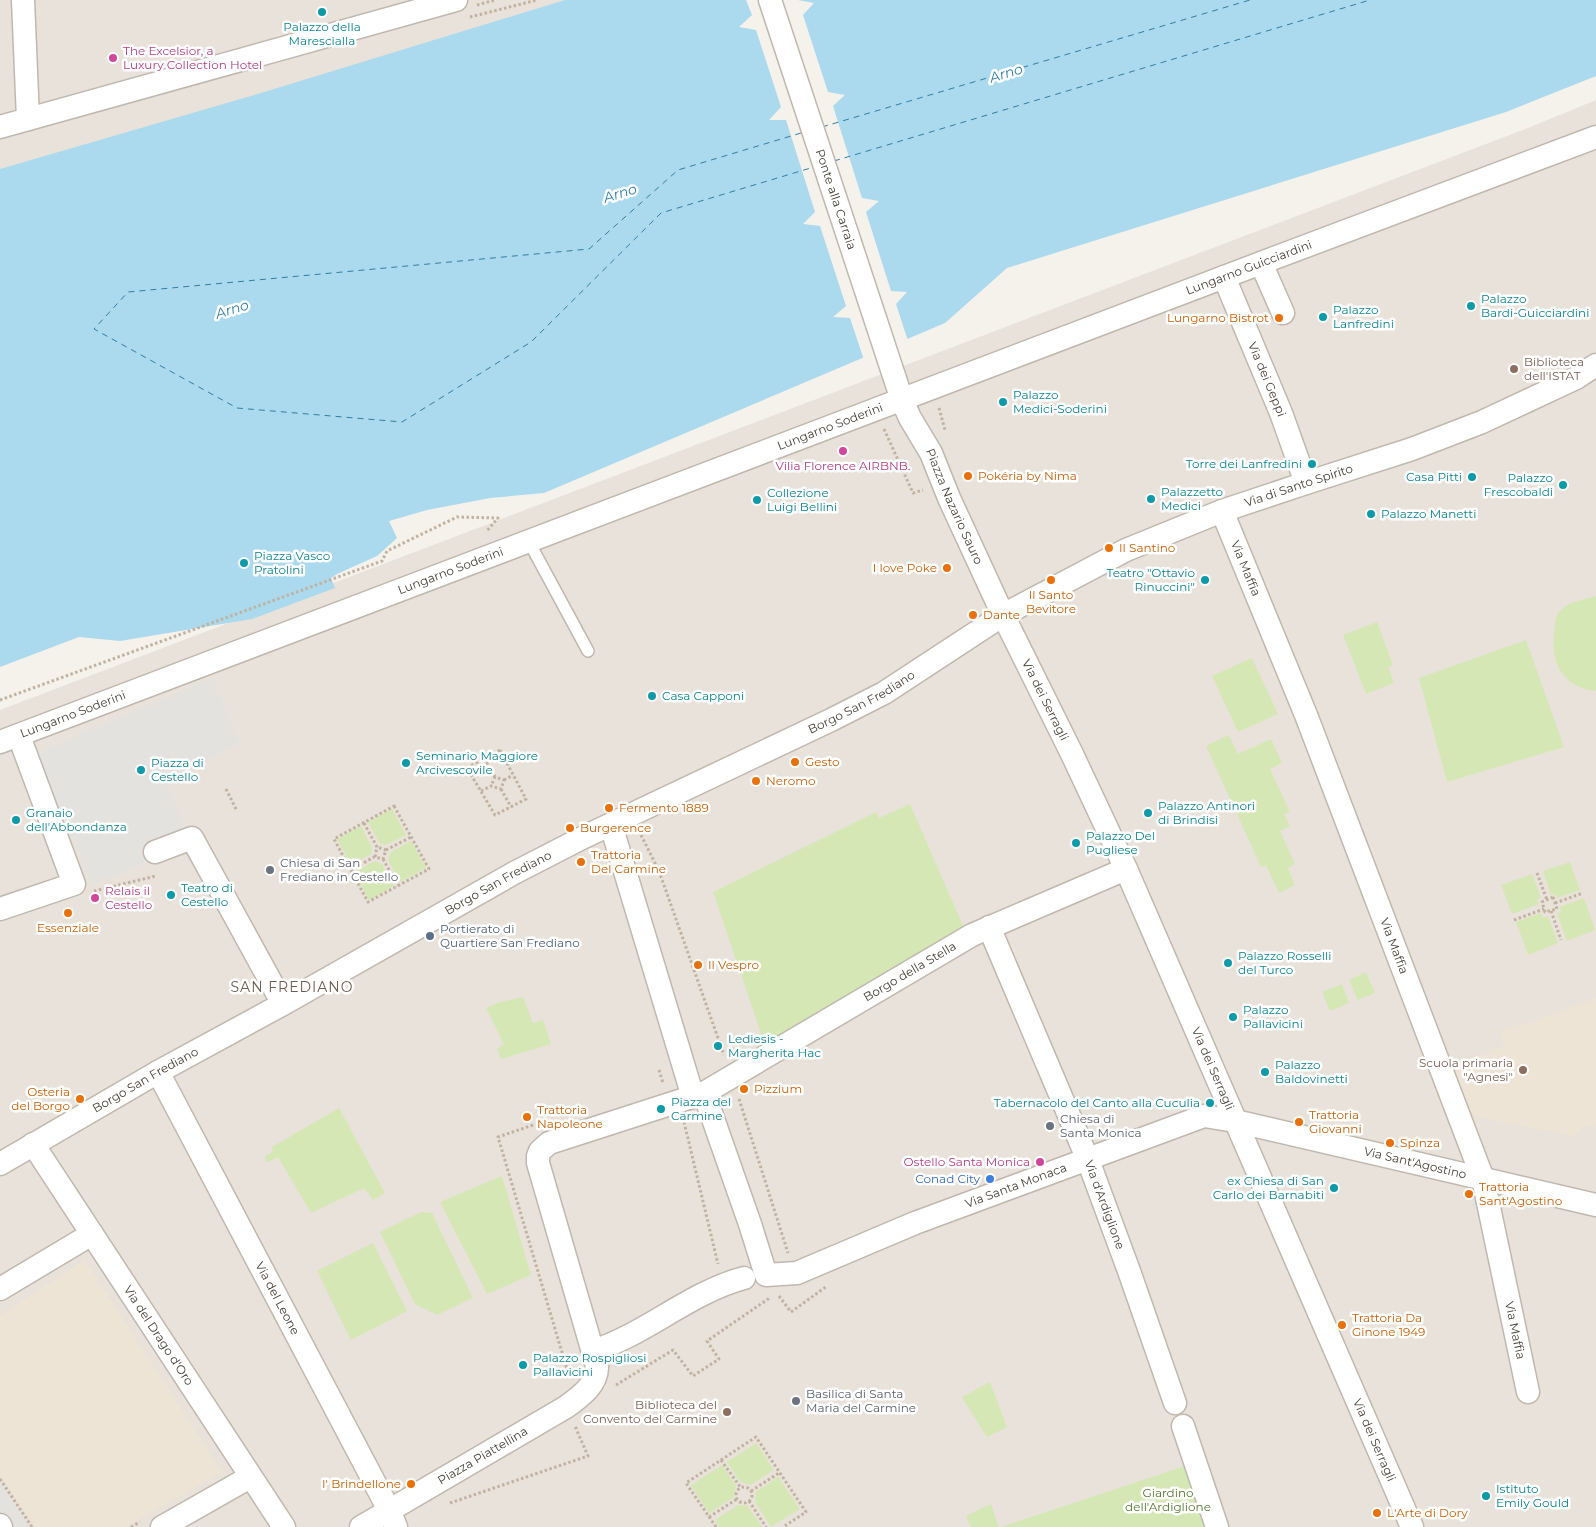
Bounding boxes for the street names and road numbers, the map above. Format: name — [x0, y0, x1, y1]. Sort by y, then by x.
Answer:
street label: Ponte alla Carraia — [813, 147, 860, 251]
street label: Lungarno Guicciardini — [1184, 237, 1314, 298]
street label: Via dei Geppi — [1245, 340, 1290, 418]
street label: Lungarno Soderini — [775, 399, 885, 453]
street label: Piazza Nazario Sauro — [923, 446, 987, 567]
street label: Via di Santo Spirito — [1243, 461, 1355, 510]
street label: Via Maffia — [1228, 538, 1264, 598]
street label: Lungarno Soderini — [396, 544, 505, 597]
street label: Via dei Serragli — [1019, 657, 1072, 743]
street label: Borgo San Frediano — [805, 667, 918, 737]
street label: Lungarno Soderini — [18, 687, 128, 741]
street label: Borgo San Frediano — [442, 847, 554, 918]
street label: Via Maffia — [1377, 916, 1412, 976]
street label: Borgo della Stella — [861, 938, 959, 1004]
street label: Via dei Serragli — [1189, 1025, 1238, 1112]
street label: Borgo San Frediano — [90, 1044, 201, 1116]
street label: Via Sant'Agostino — [1363, 1143, 1468, 1182]
street label: Via d'Ardiglione — [1082, 1158, 1128, 1251]
street label: Via Santa Monaca — [963, 1160, 1069, 1211]
street label: Via del Leone — [252, 1259, 303, 1337]
street label: Via del Drago d'Oro — [121, 1282, 197, 1388]
street label: Via Maffia — [1502, 1300, 1529, 1361]
street label: Via dei Serragli — [1350, 1396, 1399, 1484]
street label: Piazza Piattellina — [435, 1423, 530, 1488]

